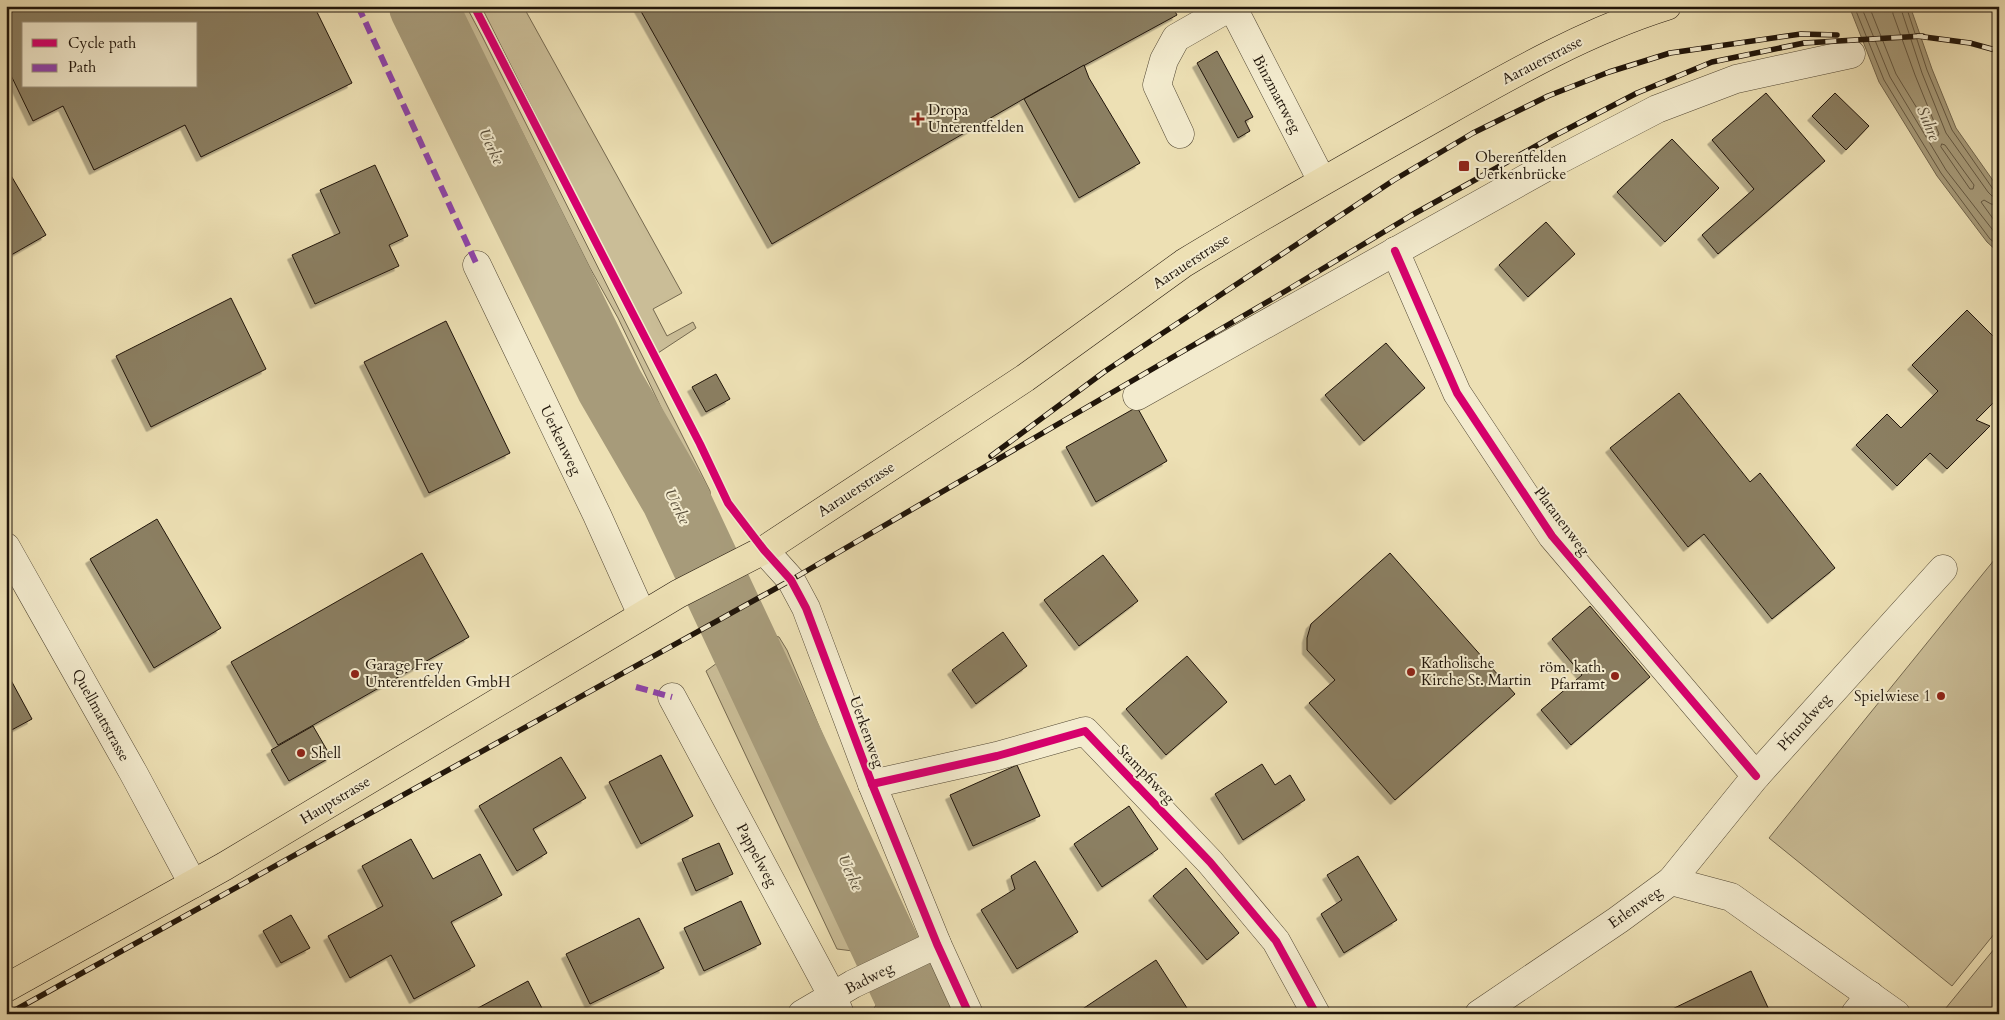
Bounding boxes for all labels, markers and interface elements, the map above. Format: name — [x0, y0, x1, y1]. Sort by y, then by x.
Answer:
legend — [22, 22, 198, 88]
street label: Aarauerstrasse — [1498, 31, 1586, 89]
text: Cycle path — [68, 33, 137, 53]
street label: Binzmattweg — [1248, 52, 1306, 137]
text: Path — [68, 57, 97, 77]
place label: Dropa Unterentfelden — [928, 100, 1025, 137]
water label: Suhre — [1911, 103, 1946, 145]
marker: Dropa Unterentfelden — [912, 113, 924, 125]
water label: Uerke — [473, 124, 510, 169]
place label: Oberentfelden Uerkenbrücke — [1475, 147, 1567, 184]
marker: Oberentfelden Uerkenbrücke — [1457, 159, 1471, 173]
street label: Aarauerstrasse — [1149, 229, 1234, 293]
street label: Uerkenweg — [536, 402, 587, 479]
street label: Aarauerstrasse — [814, 457, 899, 521]
street label: Platanenweg — [1529, 482, 1595, 560]
water label: Uerke — [659, 484, 696, 529]
place label: Katholische Kirche St. Martin — [1421, 653, 1532, 690]
place label: Garage Frey Unterentfelden GmbH — [365, 655, 511, 692]
place label: röm. kath. Pfarramt — [1540, 657, 1605, 694]
street label: Quellmattstrasse — [67, 665, 135, 765]
marker: Katholische Kirche St. Martin — [1405, 666, 1417, 678]
marker: Garage Frey Unterentfelden GmbH — [349, 668, 361, 680]
marker: röm. kath. Pfarramt — [1609, 670, 1621, 682]
place label: Spielwiese 1 — [1854, 686, 1931, 706]
street label: Pfrundweg — [1773, 689, 1836, 755]
marker: Spielwiese 1 — [1935, 690, 1947, 702]
street label: Uerkenweg — [845, 693, 889, 771]
street label: Stampfiweg — [1113, 740, 1180, 808]
place label: Shell — [311, 743, 341, 763]
marker: Shell — [295, 747, 307, 759]
street label: Hauptstrasse — [296, 771, 374, 829]
street label: Pappelweg — [732, 820, 782, 891]
water label: Uerke — [832, 851, 868, 895]
street label: Erlenweg — [1604, 881, 1666, 933]
street label: Badweg — [841, 957, 897, 999]

